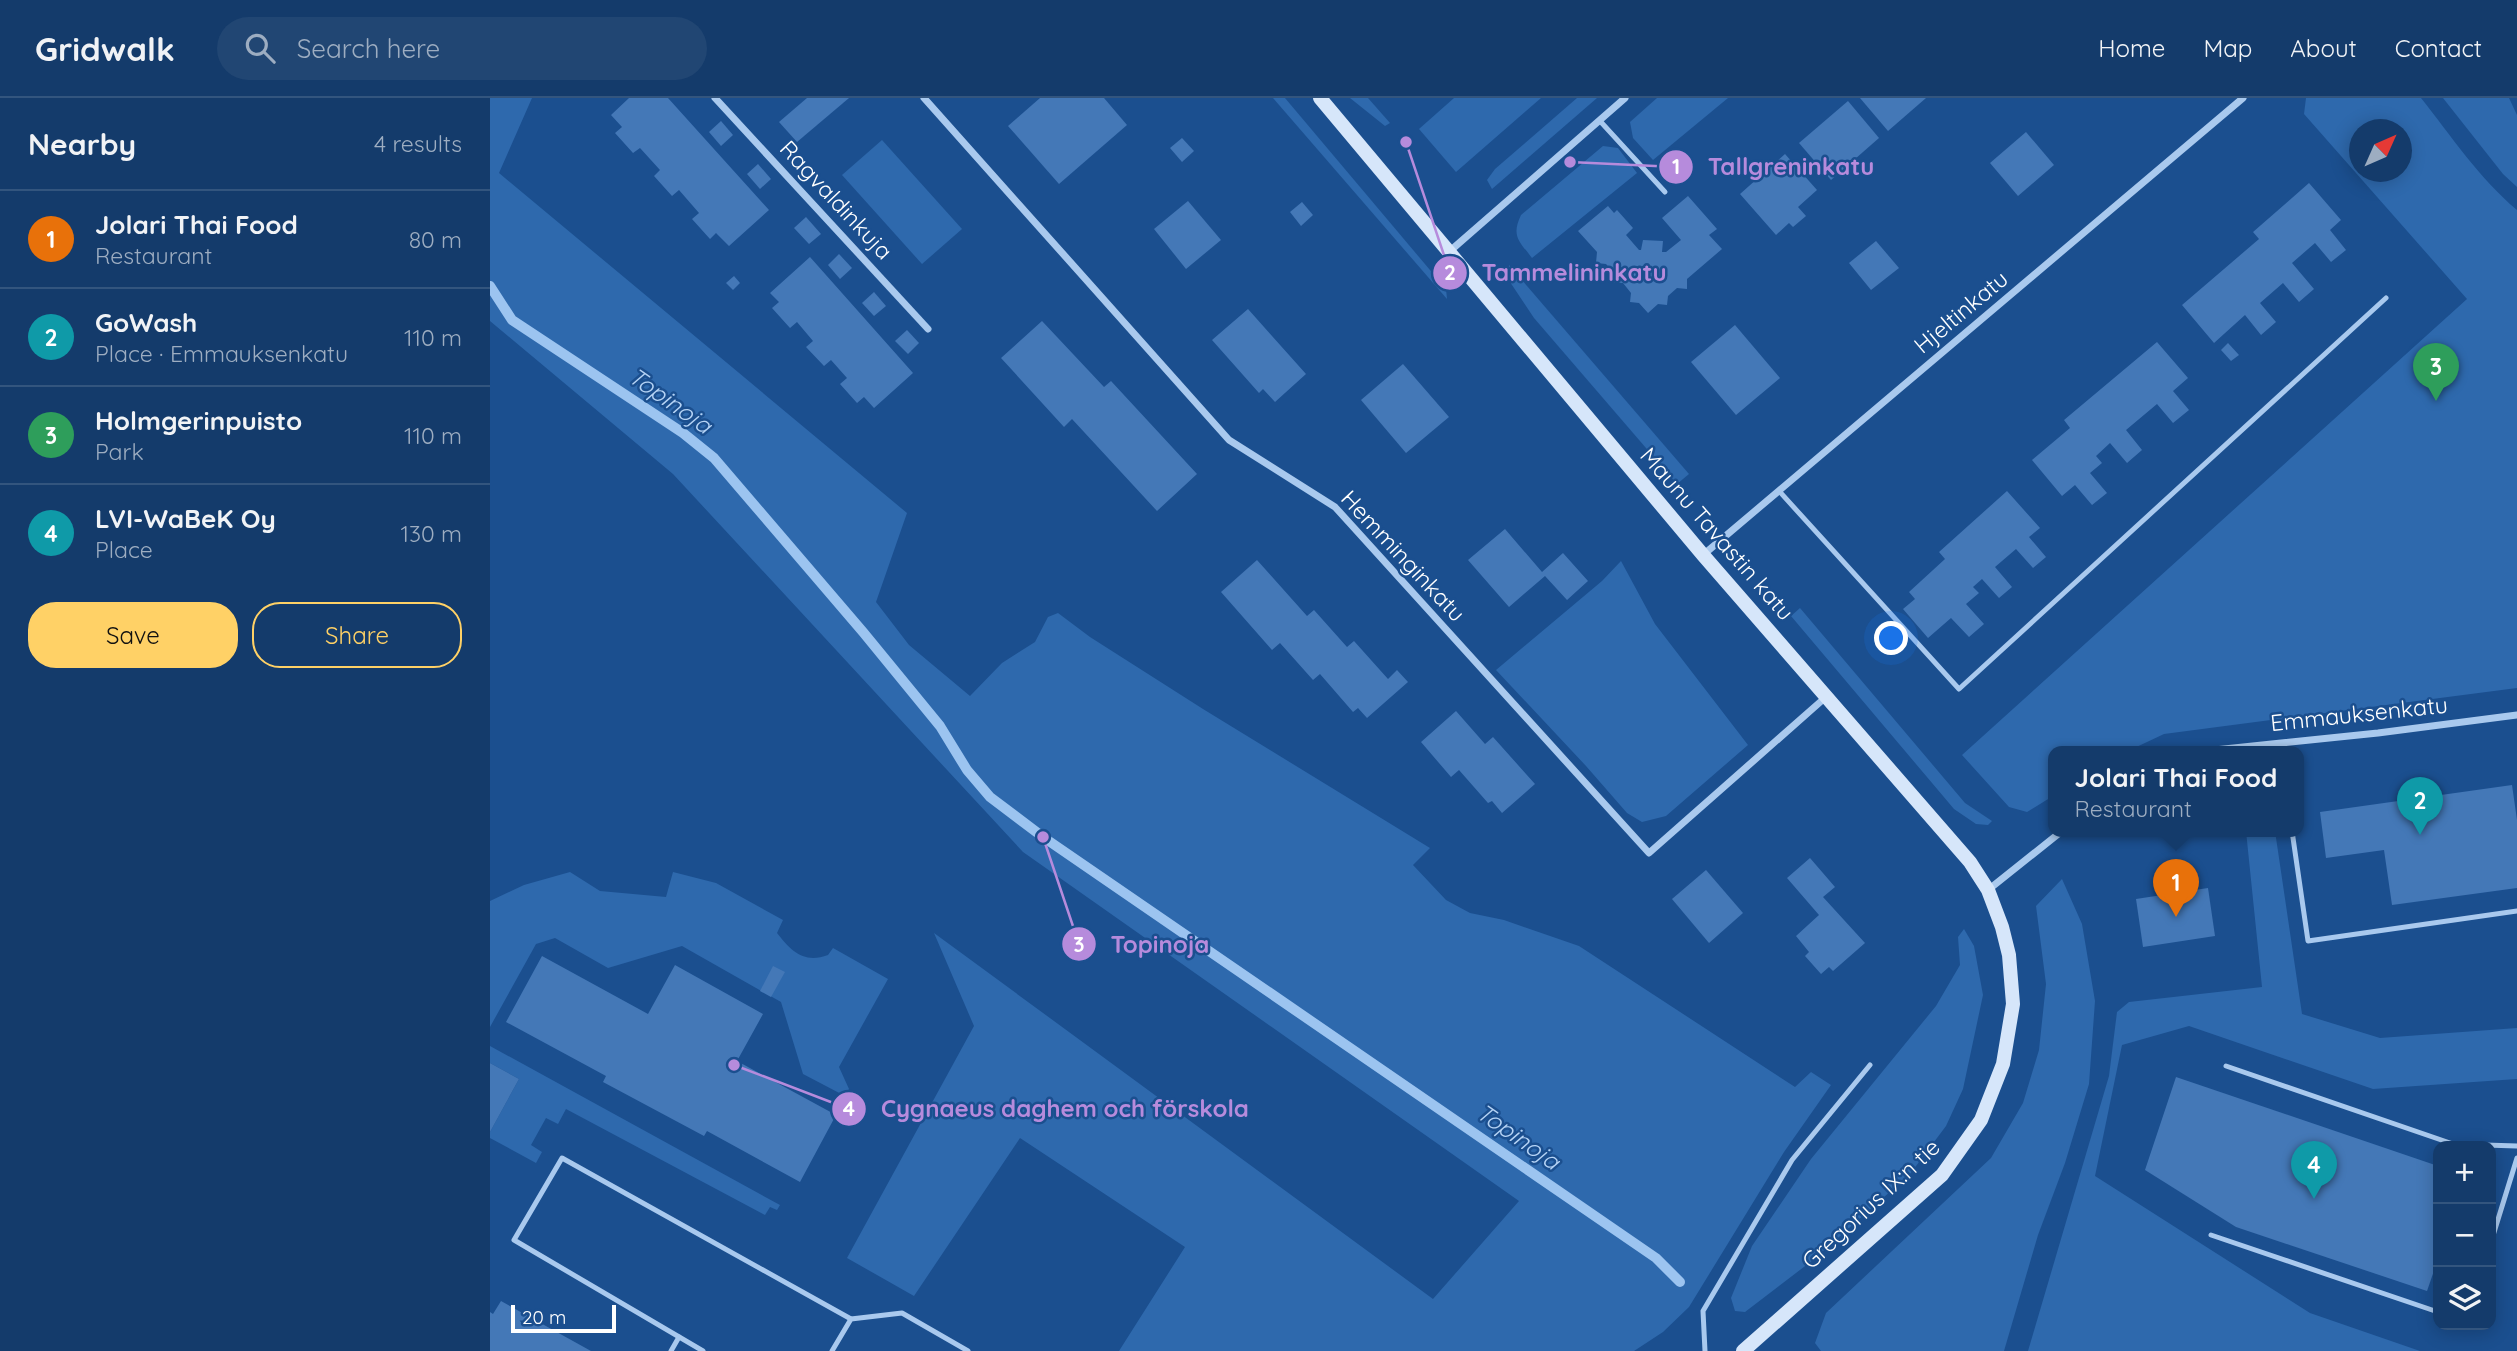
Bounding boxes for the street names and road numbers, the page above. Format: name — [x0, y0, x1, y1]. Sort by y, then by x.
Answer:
street label: Ragvaldinkuja — [774, 134, 899, 265]
street label: Hjeltinkatu — [1908, 264, 2014, 359]
street label: Maunu Tavastin katu — [1634, 441, 1800, 626]
street label: Hemminginkatu — [1335, 484, 1472, 627]
street label: Emmauksenkatu — [2269, 690, 2449, 737]
street label: Gregorius IX:n tie — [1796, 1132, 1946, 1275]

